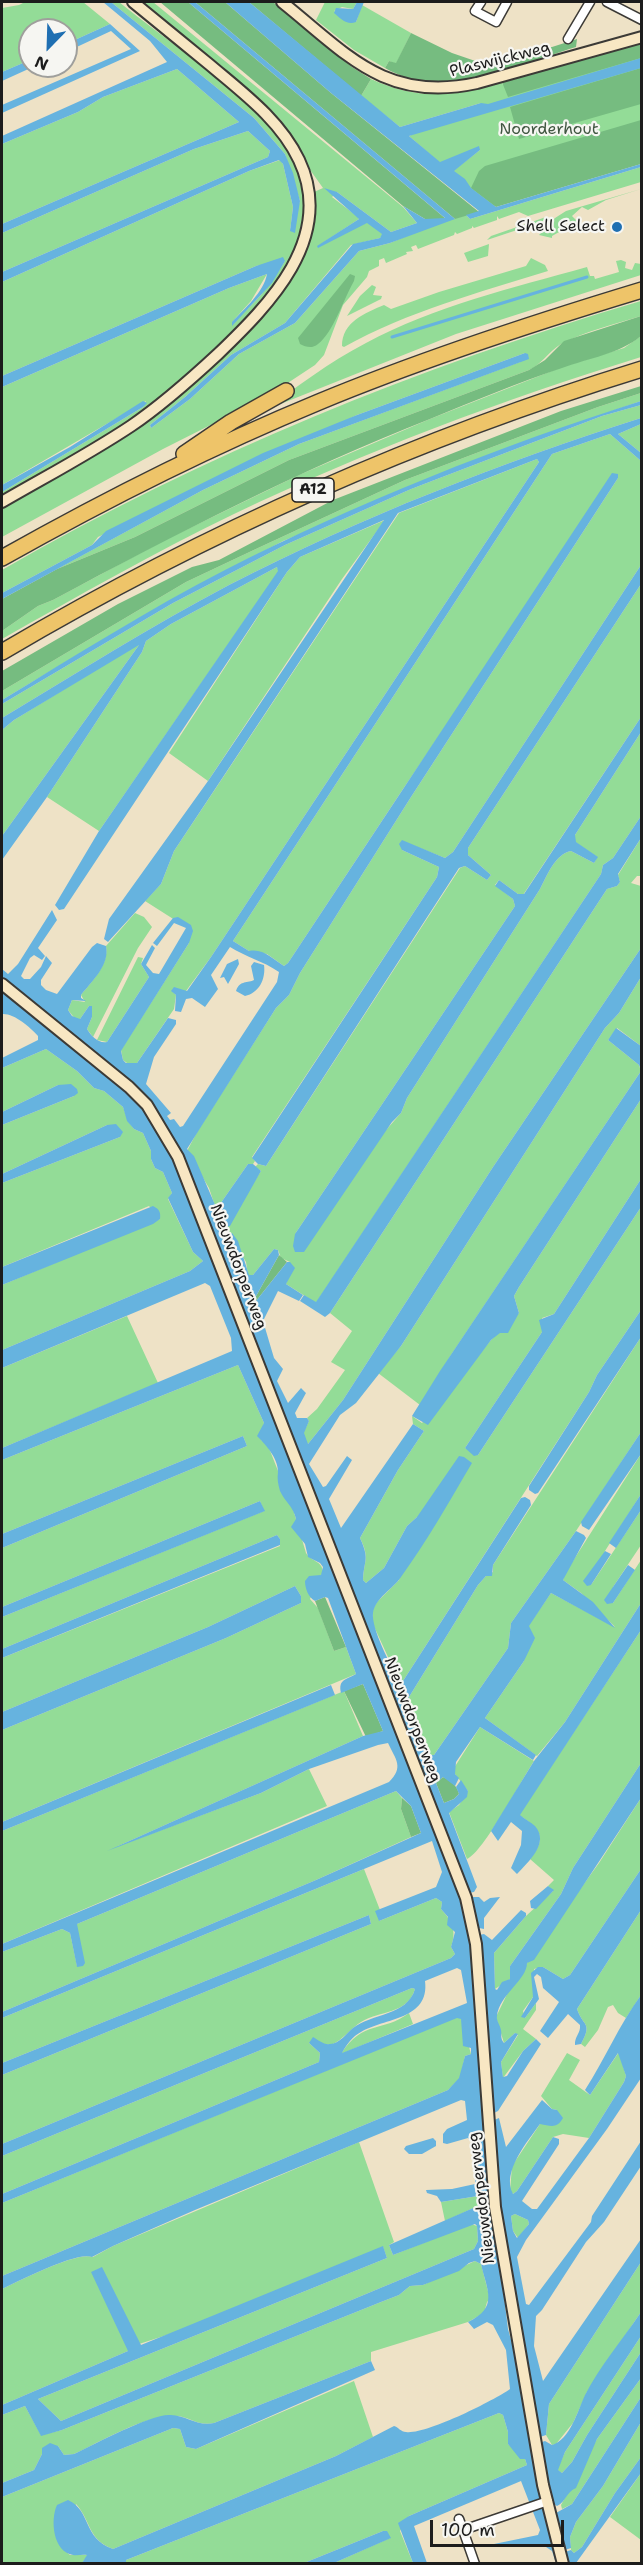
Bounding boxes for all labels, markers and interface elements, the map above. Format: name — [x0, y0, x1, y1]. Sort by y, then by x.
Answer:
north arrow — [18, 18, 78, 78]
street label: Plaswijckweg — [448, 38, 552, 82]
text: N — [32, 51, 51, 75]
park label: Noorderhout — [499, 120, 599, 140]
place label: Shell Select — [517, 217, 605, 237]
marker: Shell Select — [610, 220, 624, 234]
road number: A12 — [292, 478, 334, 502]
street label: Nieuwdorperweg — [205, 1202, 271, 1332]
street label: Nieuwdorperweg — [379, 1655, 445, 1785]
street label: Nieuwdorperweg — [464, 2131, 500, 2265]
scale bar — [433, 2508, 566, 2546]
text: 100 m — [441, 2518, 495, 2542]

